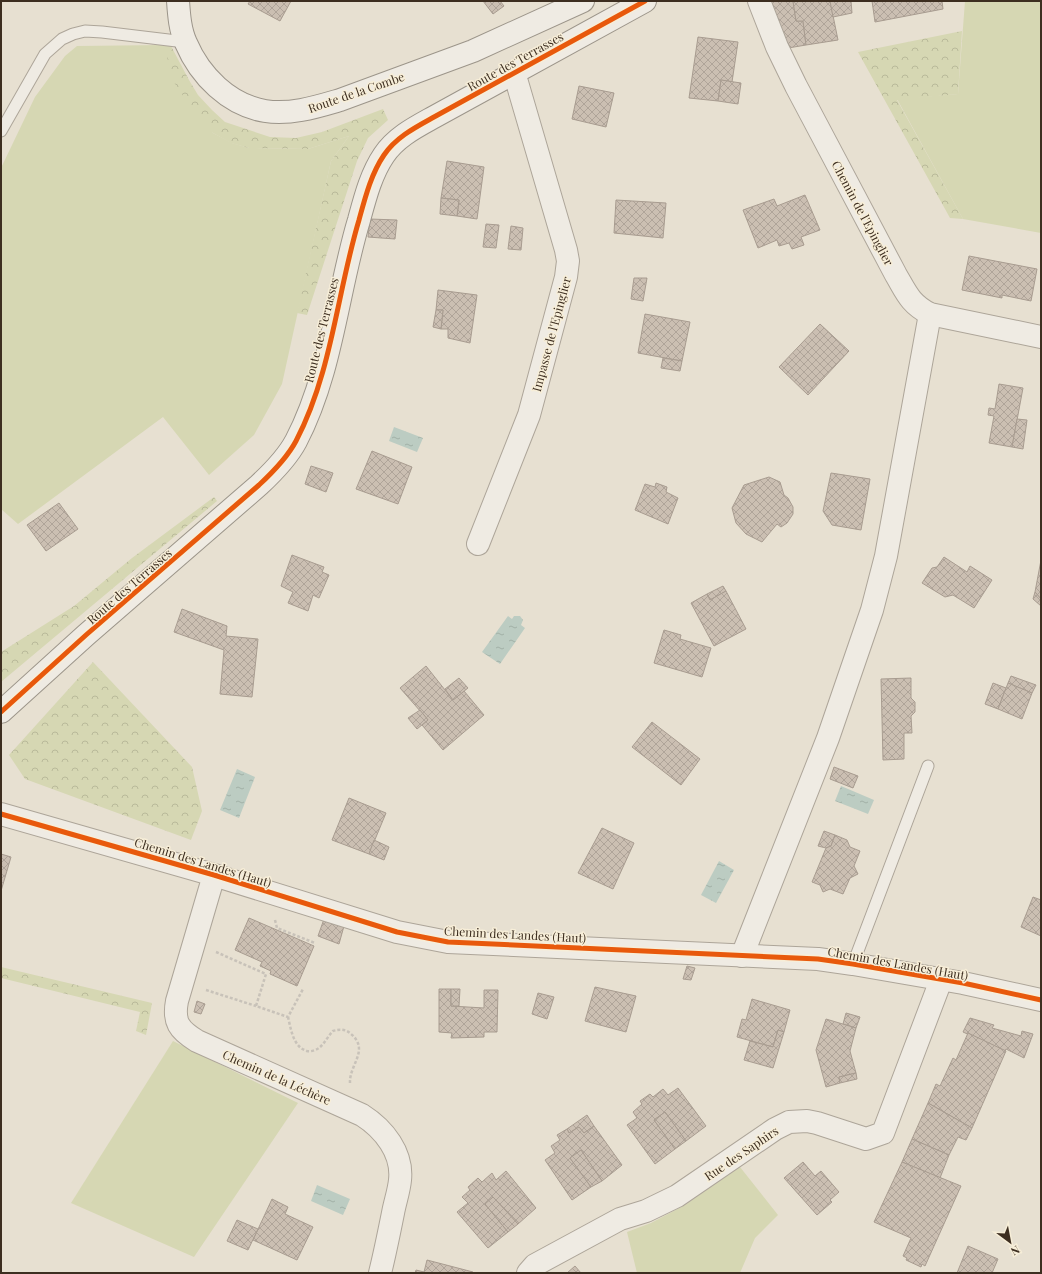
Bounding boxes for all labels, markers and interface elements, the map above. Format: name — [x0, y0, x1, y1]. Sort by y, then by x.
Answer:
street label: Route des Terrasses — [464, 28, 566, 94]
street label: Route de la Combe — [306, 68, 406, 116]
street label: Chemin de l'Epinglier — [829, 158, 898, 269]
street label: Impasse de l'Epinglier — [528, 274, 574, 393]
street label: Route des Terrasses — [300, 276, 342, 384]
street label: Route des Terrasses — [83, 545, 175, 627]
street label: Chemin des Landes (Haut) — [133, 834, 273, 890]
street label: Chemin des Landes (Haut) — [444, 922, 586, 946]
street label: Chemin des Landes (Haut) — [827, 943, 969, 983]
street label: Chemin de la Léchère — [220, 1046, 334, 1108]
street label: Rue des Saphirs — [701, 1122, 781, 1184]
north arrow — [990, 1222, 1030, 1262]
text: N — [1008, 1242, 1023, 1259]

